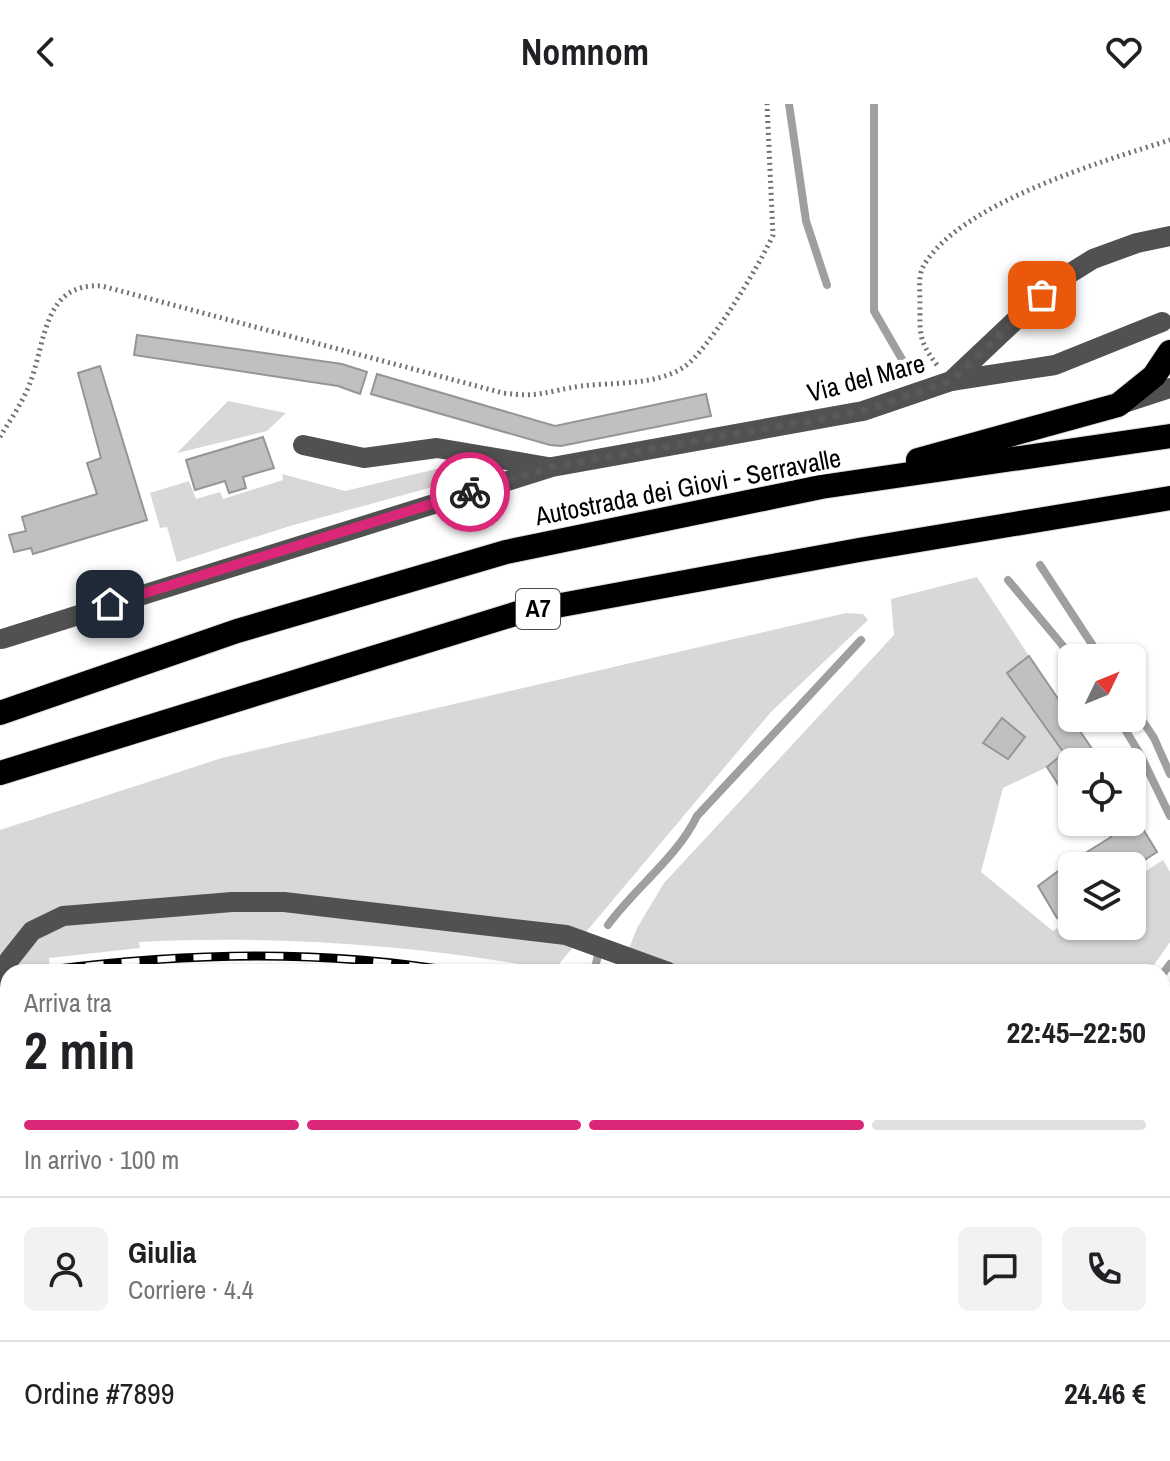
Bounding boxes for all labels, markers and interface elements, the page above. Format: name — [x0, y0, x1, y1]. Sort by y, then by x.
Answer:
text: Nomnom — [521, 28, 649, 76]
icon: back — [24, 30, 68, 74]
icon: heart — [1102, 30, 1146, 74]
pin — [1008, 261, 1076, 329]
icon: bag — [1020, 273, 1064, 317]
street label: Via del Mare — [803, 345, 929, 410]
street label: Autostrada dei Giovi - Serravalle — [531, 440, 844, 534]
courier — [430, 452, 510, 532]
icon: bike — [448, 470, 492, 514]
pin — [76, 570, 144, 638]
icon: home — [88, 582, 132, 626]
road number: A7 — [516, 589, 560, 629]
north arrow — [1058, 644, 1146, 732]
map controls — [1058, 644, 1146, 940]
button: locate — [1058, 748, 1146, 836]
button: layers — [1058, 852, 1146, 940]
text: Arriva tra — [24, 985, 112, 1020]
text: 22:45–22:50 — [1007, 1012, 1146, 1052]
text: 2 min — [24, 1015, 135, 1085]
text: In arrivo · 100 m — [24, 1142, 179, 1177]
button: person — [24, 1227, 108, 1311]
button: chat — [958, 1227, 1042, 1311]
button: phone — [1062, 1227, 1146, 1311]
text: Giulia — [128, 1232, 196, 1272]
text: Corriere · 4.4 — [128, 1272, 254, 1307]
text: Ordine #7899 — [24, 1373, 174, 1413]
text: 24.46 € — [1064, 1373, 1146, 1413]

